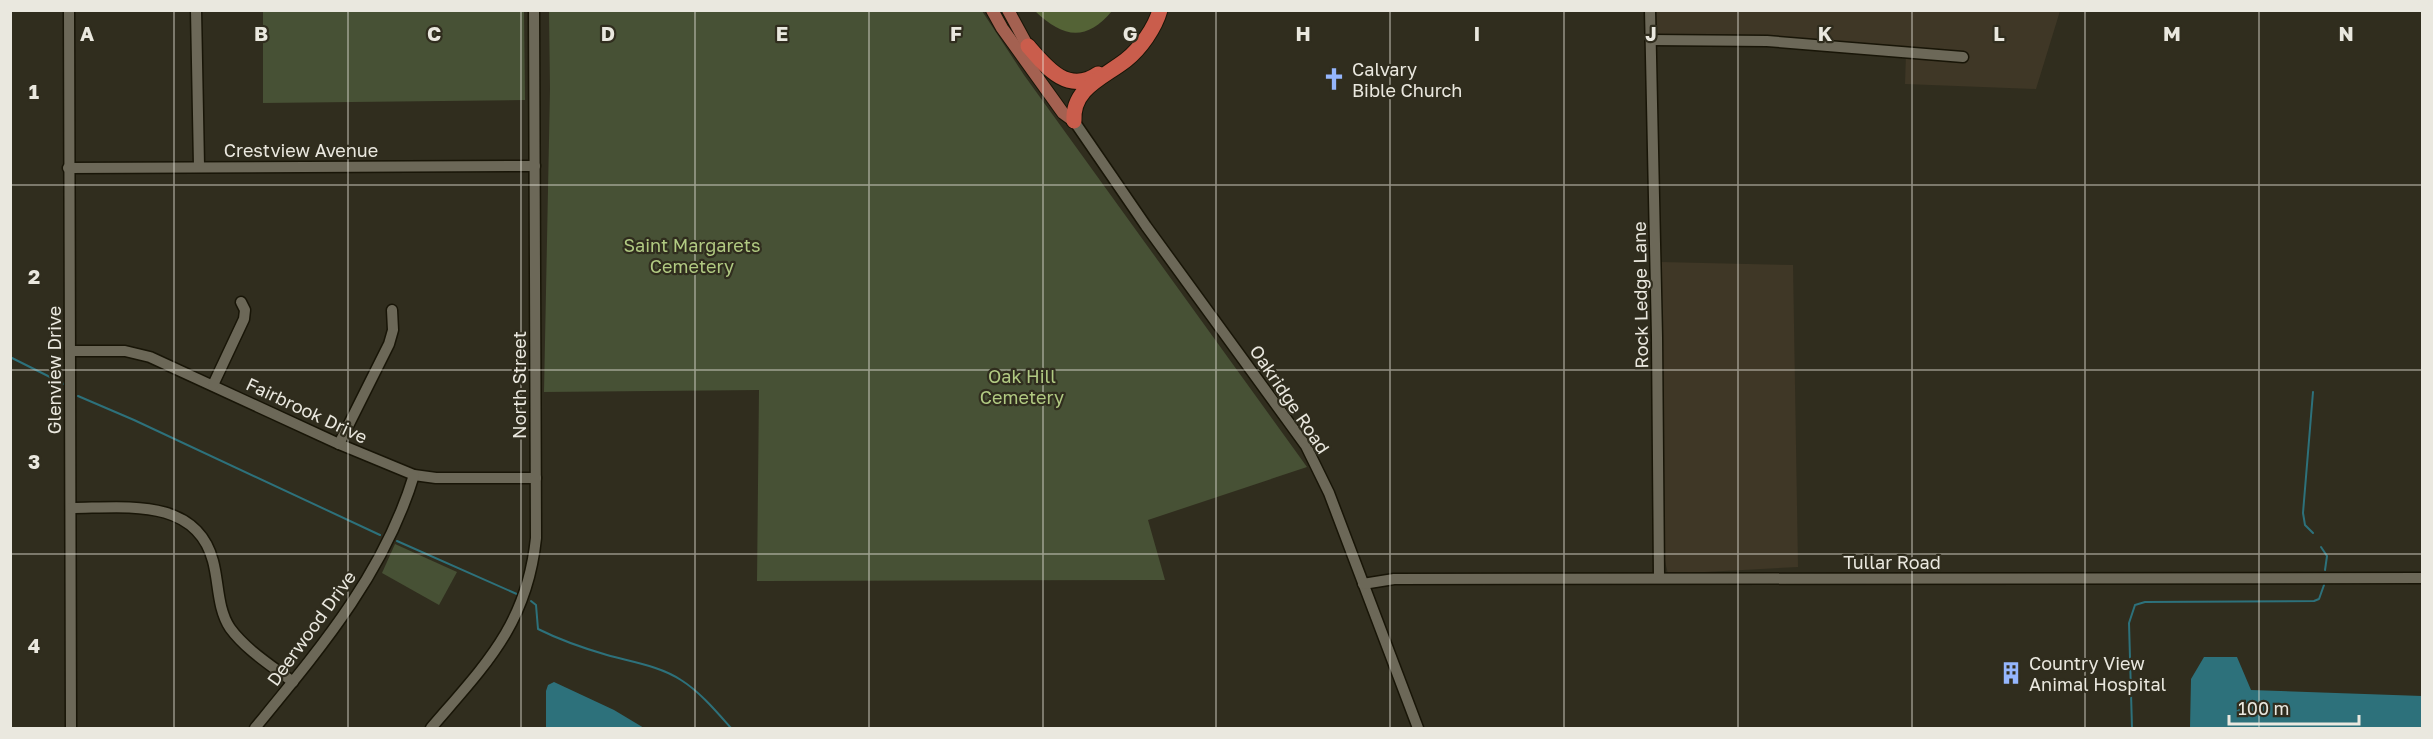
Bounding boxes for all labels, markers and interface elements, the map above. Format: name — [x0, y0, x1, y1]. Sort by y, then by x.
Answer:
text: A — [80, 21, 94, 45]
text: B — [254, 21, 268, 45]
text: C — [427, 21, 441, 45]
text: D — [601, 21, 615, 45]
text: E — [776, 21, 788, 45]
text: F — [950, 21, 962, 45]
text: G — [1123, 21, 1137, 45]
text: H — [1295, 21, 1311, 45]
text: I — [1474, 21, 1480, 45]
text: J — [1645, 21, 1657, 45]
text: K — [1818, 21, 1833, 45]
text: L — [1993, 21, 2005, 45]
text: M — [2163, 21, 2181, 45]
text: N — [2338, 21, 2354, 45]
place label: Calvary Bible Church — [1352, 58, 1462, 101]
church icon: Calvary Bible Church — [1321, 66, 1347, 92]
text: 1 — [29, 79, 39, 103]
street label: Crestview Avenue — [224, 139, 378, 161]
street label: Rock Ledge Lane — [1628, 221, 1652, 369]
park label: Saint Margarets Cemetery — [624, 234, 760, 277]
text: 2 — [28, 264, 40, 288]
street label: Glenview Drive — [43, 306, 65, 434]
street label: North Street — [508, 331, 530, 439]
street label: Oakridge Road — [1245, 340, 1335, 458]
park label: Oak Hill Cemetery — [980, 365, 1064, 408]
street label: Fairbrook Drive — [243, 372, 371, 448]
text: 3 — [28, 449, 40, 473]
street label: Tullar Road — [1843, 551, 1941, 573]
street label: Deerwood Drive — [262, 566, 360, 690]
text: 4 — [28, 633, 40, 657]
place label: Country View Animal Hospital — [2029, 652, 2167, 695]
building icon: Country View Animal Hospital — [1998, 660, 2024, 686]
scale bar — [2229, 688, 2360, 726]
text: 100 m — [2238, 697, 2289, 719]

